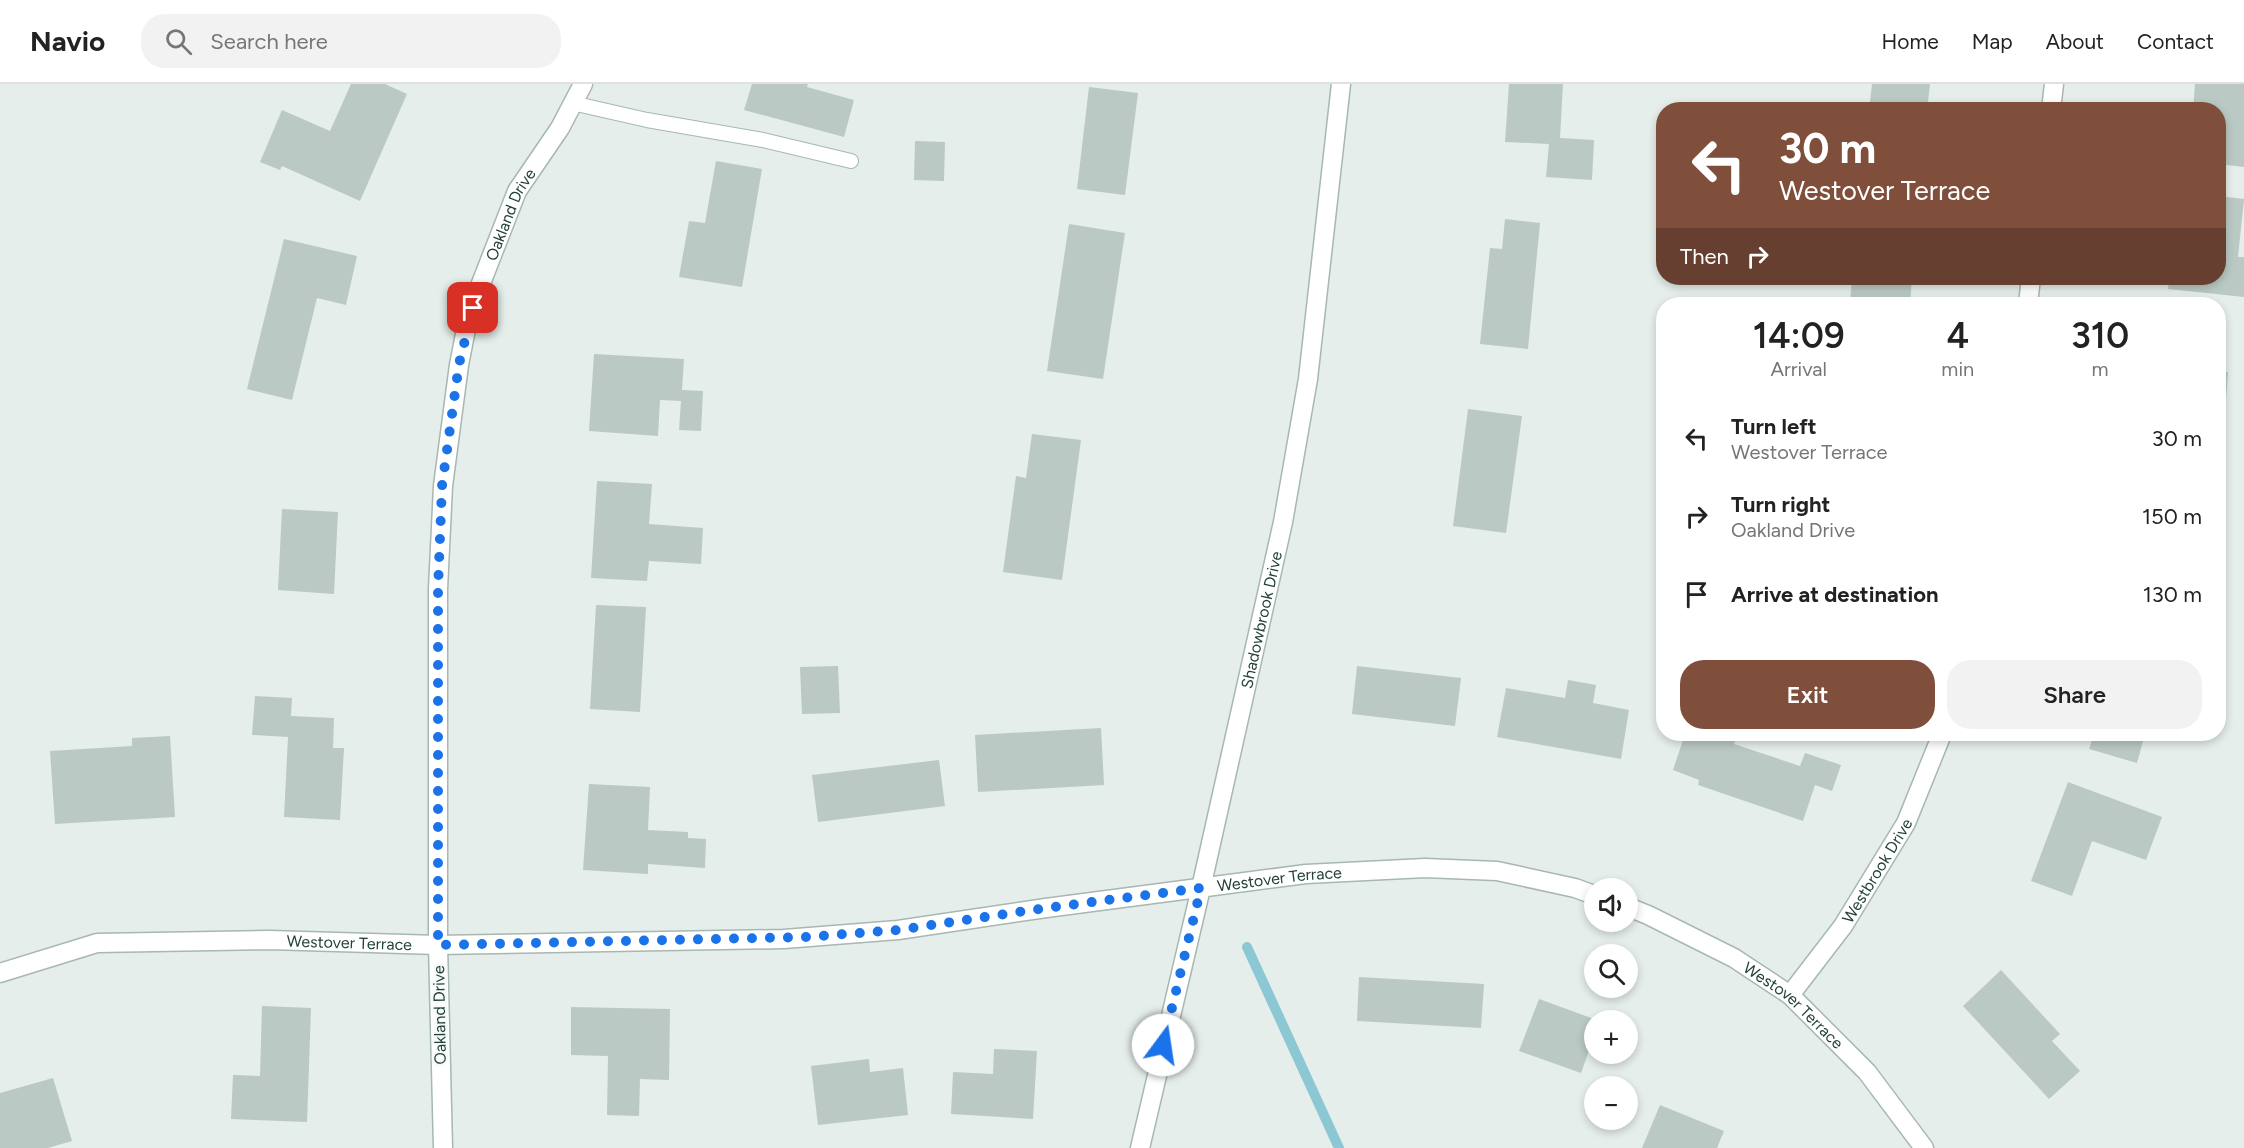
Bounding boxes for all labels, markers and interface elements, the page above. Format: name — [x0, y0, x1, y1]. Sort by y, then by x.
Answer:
search box — [141, 14, 561, 68]
text: Navio — [30, 24, 105, 58]
icon: search — [162, 25, 195, 58]
text: Search here — [210, 28, 328, 55]
text: Home — [1882, 29, 1939, 54]
text: Map — [1972, 29, 2013, 54]
text: About — [2046, 29, 2104, 54]
text: Contact — [2137, 29, 2214, 54]
text: 30 m — [1779, 123, 1876, 174]
icon: left — [1680, 126, 1758, 204]
street label: Oakland Drive — [482, 165, 540, 263]
text: Westover Terrace — [1779, 174, 1990, 207]
icon: right — [1741, 240, 1774, 273]
text: Then — [1680, 243, 1729, 270]
pin — [447, 282, 498, 333]
icon: arrive — [456, 291, 489, 324]
text: 14:09 — [1753, 314, 1845, 357]
text: 4 — [1946, 314, 1969, 357]
text: 310 — [2071, 314, 2129, 357]
text: Arrival — [1770, 357, 1827, 381]
text: min — [1941, 357, 1974, 381]
text: m — [2092, 357, 2109, 381]
text: Turn left — [1731, 413, 1817, 440]
icon: left — [1680, 422, 1713, 455]
text: 30 m — [2152, 425, 2202, 452]
text: Westover Terrace — [1731, 440, 1887, 464]
text: Turn right — [1731, 491, 1830, 518]
icon: right — [1680, 500, 1713, 533]
text: 150 m — [2142, 503, 2202, 530]
text: Oakland Drive — [1731, 518, 1855, 542]
street label: Shadowbrook Drive — [1237, 549, 1286, 690]
icon: arrive — [1680, 578, 1713, 611]
text: Arrive at destination — [1731, 581, 1939, 608]
text: 130 m — [2143, 581, 2202, 608]
button: Exit — [1680, 660, 1935, 729]
button: Share — [1947, 660, 2202, 729]
street label: Westbrook Drive — [1838, 815, 1917, 927]
street label: Westover Terrace — [1216, 863, 1342, 896]
map controls — [1584, 878, 1638, 1130]
button: sound — [1584, 878, 1638, 932]
street label: Westover Terrace — [286, 932, 413, 954]
button: search — [1584, 944, 1638, 998]
street label: Westover Terrace — [1740, 958, 1847, 1053]
street label: Oakland Drive — [429, 965, 450, 1065]
button: + — [1584, 1010, 1638, 1064]
position arrow — [1131, 1013, 1195, 1077]
button: − — [1584, 1076, 1638, 1130]

